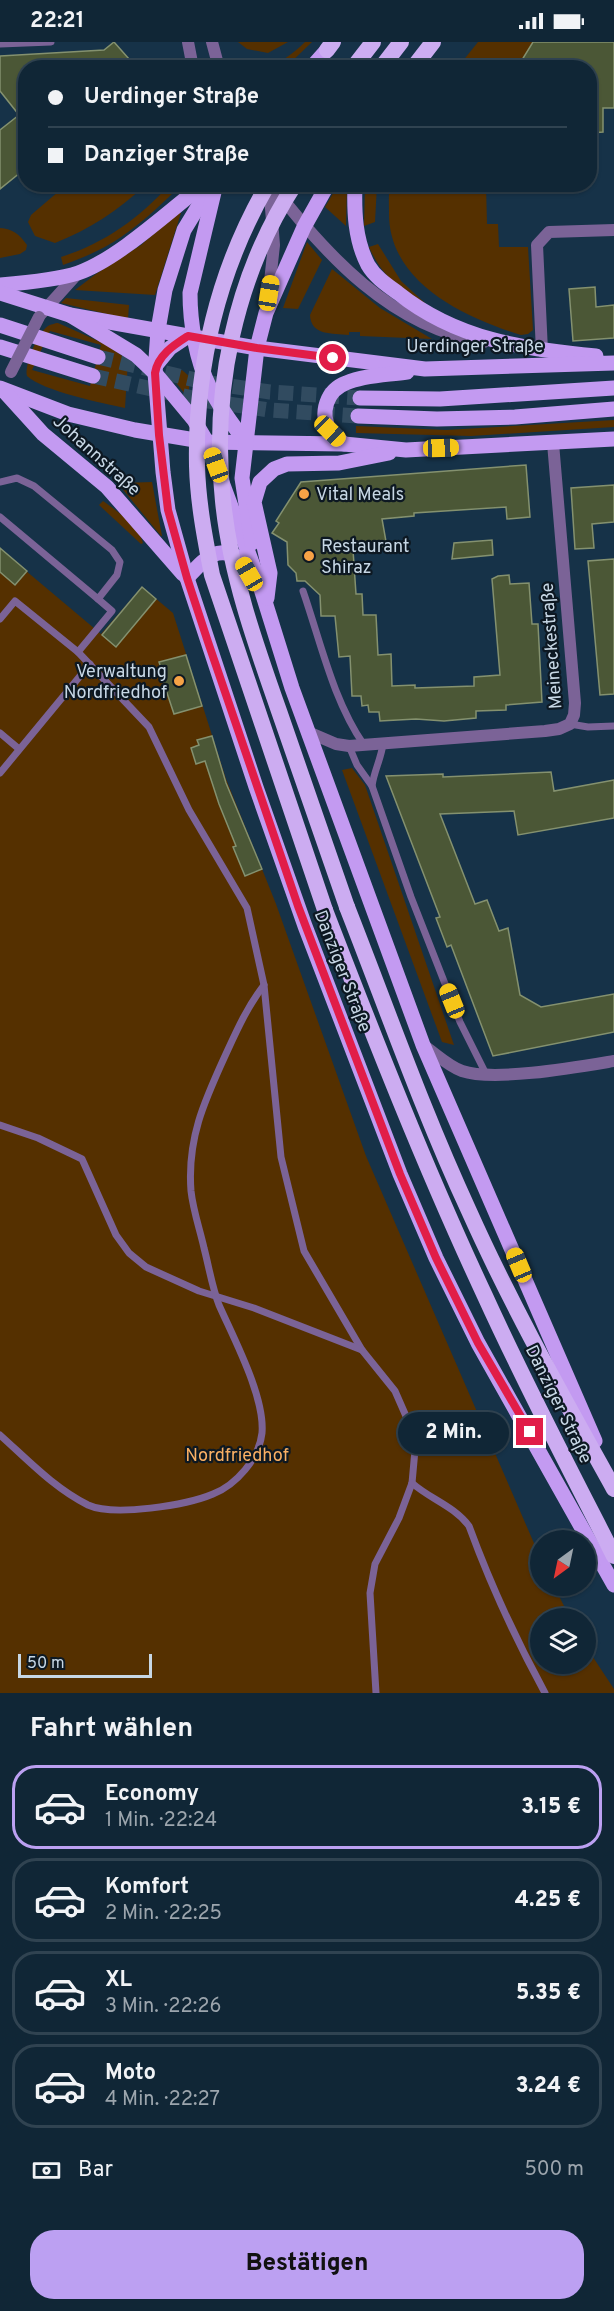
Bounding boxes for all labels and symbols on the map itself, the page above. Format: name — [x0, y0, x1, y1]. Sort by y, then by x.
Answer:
car — [257, 274, 281, 312]
street label: Uerdinger Straße — [406, 336, 544, 359]
route start — [319, 344, 346, 371]
street label: Johannstraße — [47, 411, 145, 502]
car — [311, 412, 349, 450]
car — [423, 438, 459, 458]
car — [201, 445, 231, 485]
place label: Vital Meals — [316, 484, 404, 507]
marker: Vital Meals — [297, 487, 311, 501]
place label: Restaurant Shiraz — [321, 536, 410, 580]
marker: Restaurant Shiraz — [302, 549, 316, 563]
car — [232, 554, 266, 594]
street label: Meineckestraße — [537, 582, 568, 710]
place label: Verwaltung Nordfriedhof — [64, 661, 167, 705]
marker: Verwaltung Nordfriedhof — [172, 674, 186, 688]
street label: Danziger Straße — [308, 907, 375, 1036]
car — [437, 981, 467, 1021]
car — [504, 1245, 534, 1285]
street label: Danziger Straße — [519, 1342, 596, 1468]
callout: 2 Min. — [398, 1411, 509, 1453]
route end — [516, 1418, 543, 1445]
park label: Nordfriedhof — [185, 1445, 289, 1468]
north arrow — [530, 1530, 596, 1596]
scale bar — [18, 1651, 152, 1678]

